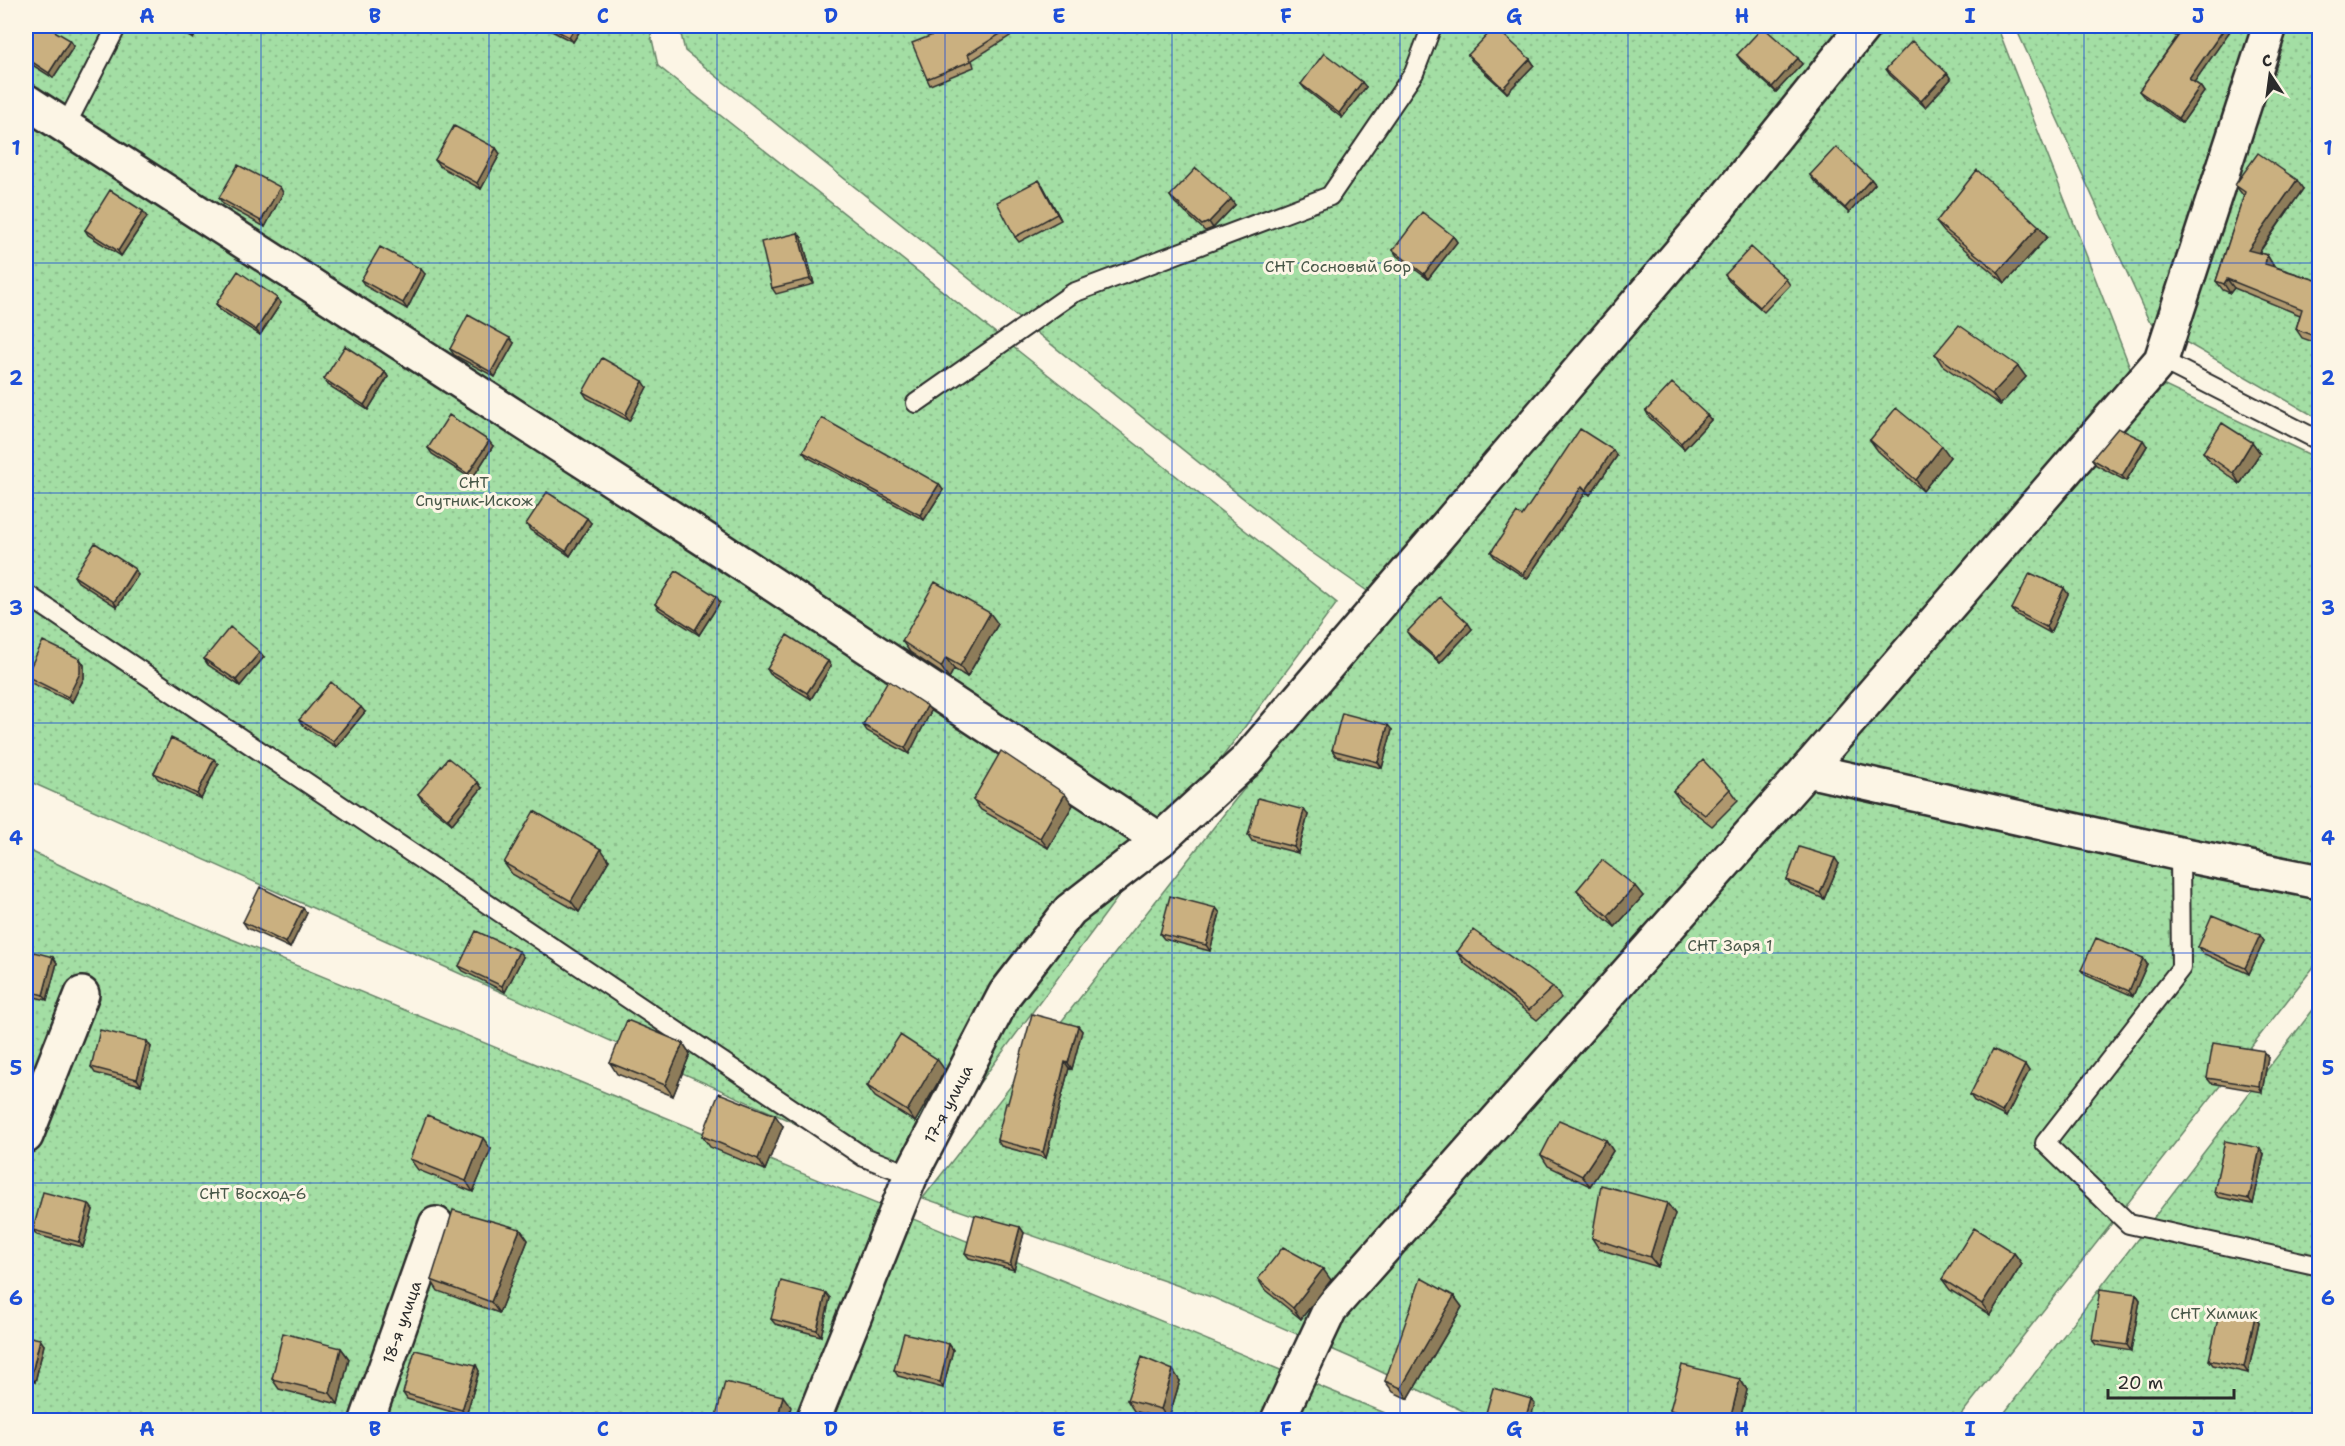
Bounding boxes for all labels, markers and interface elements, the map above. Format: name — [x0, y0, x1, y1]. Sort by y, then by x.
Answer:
text: A — [139, 3, 155, 29]
text: B — [369, 3, 381, 29]
text: C — [597, 3, 609, 29]
text: D — [824, 3, 838, 29]
text: E — [1052, 3, 1066, 29]
text: F — [1280, 3, 1292, 29]
text: G — [1506, 3, 1522, 29]
text: H — [1735, 3, 1749, 29]
text: I — [1964, 3, 1976, 29]
text: J — [2192, 3, 2205, 29]
north arrow — [2240, 45, 2300, 105]
text: С — [2260, 49, 2274, 72]
text: 1 — [11, 135, 21, 161]
text: 1 — [2323, 135, 2333, 161]
park label: СНТ Сосновый бор — [1265, 256, 1411, 277]
text: 2 — [9, 365, 23, 391]
text: 2 — [2321, 365, 2335, 391]
park label: СНТ Спутник-Искож — [415, 472, 533, 511]
text: 3 — [9, 595, 23, 621]
text: 3 — [2321, 595, 2335, 621]
text: 4 — [9, 825, 23, 851]
text: 4 — [2321, 825, 2335, 851]
park label: СНТ Заря 1 — [1687, 935, 1773, 956]
text: 5 — [10, 1055, 22, 1081]
text: 5 — [2322, 1055, 2334, 1081]
street label: 17-я улица — [919, 1061, 977, 1147]
park label: СНТ Восход-6 — [199, 1183, 307, 1204]
street label: 18-я улица — [377, 1278, 426, 1366]
text: 6 — [9, 1285, 23, 1311]
text: 6 — [2321, 1285, 2335, 1311]
park label: СНТ Химик — [2170, 1303, 2258, 1324]
scale bar — [2108, 1362, 2234, 1400]
text: 20 m — [2117, 1371, 2163, 1395]
text: A — [139, 1416, 155, 1442]
text: B — [369, 1416, 381, 1442]
text: C — [597, 1416, 609, 1442]
text: D — [824, 1416, 838, 1442]
text: E — [1052, 1416, 1066, 1442]
text: F — [1280, 1416, 1292, 1442]
text: G — [1506, 1416, 1522, 1442]
text: H — [1735, 1416, 1749, 1442]
text: I — [1964, 1416, 1976, 1442]
text: J — [2192, 1416, 2205, 1442]

